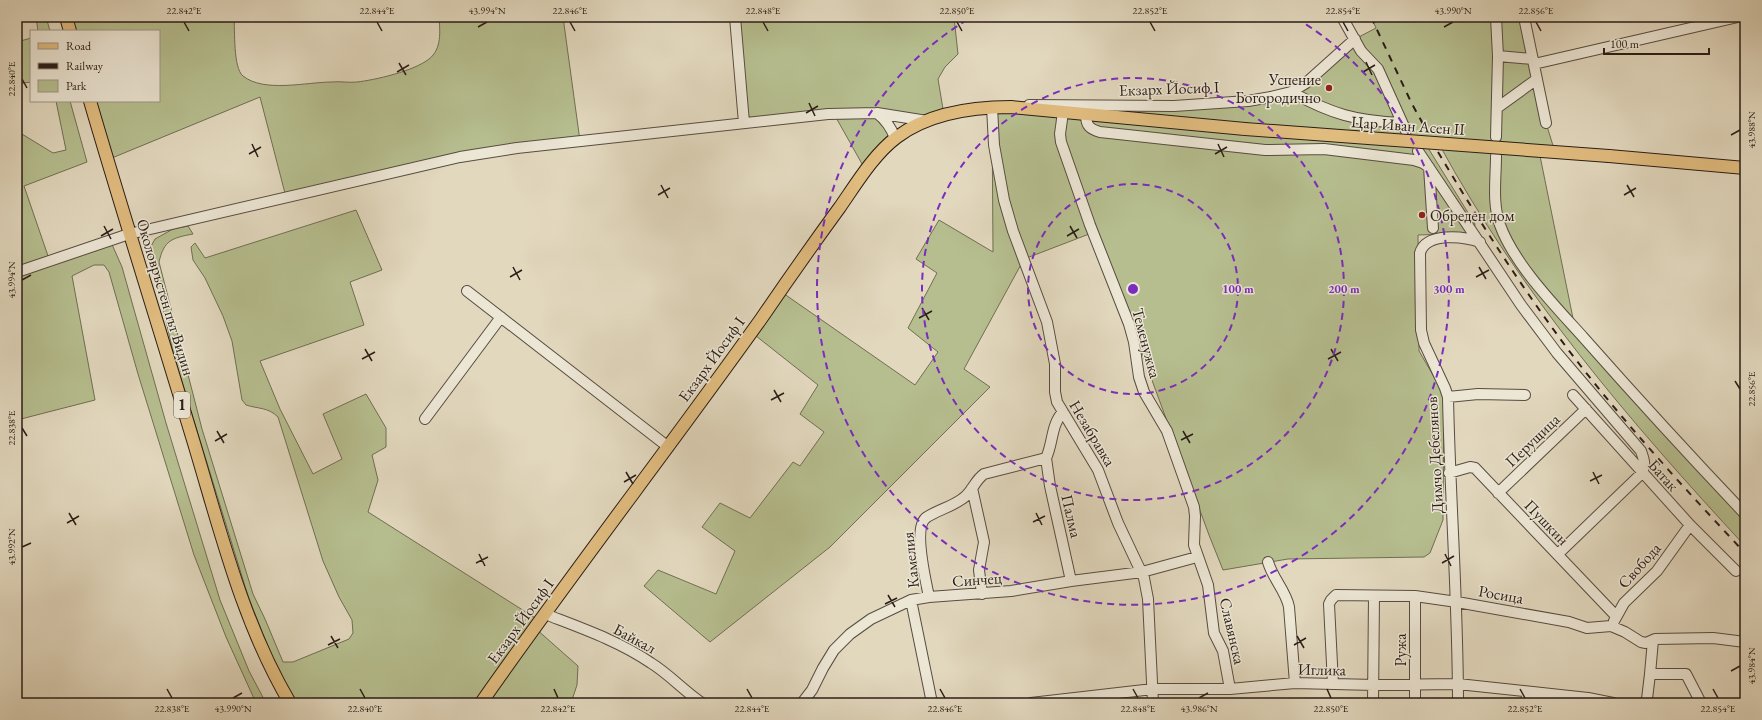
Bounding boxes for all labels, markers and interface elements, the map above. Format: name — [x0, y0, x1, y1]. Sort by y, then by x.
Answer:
text: 22.842°E — [167, 4, 202, 17]
text: 22.844°E — [360, 4, 395, 17]
text: 43.994°N — [468, 4, 506, 17]
text: 22.846°E — [553, 4, 588, 17]
text: 22.848°E — [746, 4, 781, 17]
text: 22.850°E — [940, 4, 975, 17]
text: 22.852°E — [1133, 4, 1168, 17]
text: 22.854°E — [1326, 4, 1361, 17]
text: 43.990°N — [1434, 4, 1472, 17]
text: 22.856°E — [1519, 4, 1554, 17]
legend — [30, 30, 160, 102]
scale bar — [1604, 30, 1709, 56]
text: 100 m — [1610, 36, 1640, 52]
text: Road — [66, 38, 92, 54]
text: Railway — [66, 58, 104, 74]
text: 22.840°E — [5, 61, 18, 96]
place label: Успение Богородично — [1235, 69, 1321, 108]
street label: Екзарх Йосиф I — [1119, 76, 1220, 101]
text: Park — [66, 78, 87, 94]
marker: Успение Богородично — [1324, 83, 1334, 93]
street label: Цар Иван Асен II — [1350, 111, 1466, 140]
text: 43.988°N — [1745, 111, 1758, 149]
place label: Обреден дом — [1430, 205, 1514, 226]
marker: Обреден дом — [1417, 210, 1427, 220]
street label: Околовръстен път Видин — [132, 216, 199, 378]
text: 43.994°N — [5, 261, 18, 299]
text: 100 m — [1222, 281, 1254, 297]
text: 200 m — [1328, 281, 1360, 297]
text: 300 m — [1433, 281, 1465, 297]
centre of rings — [1126, 282, 1140, 296]
street label: Теменужка — [1127, 306, 1166, 381]
street label: Екзарх Йосиф I — [673, 312, 750, 406]
text: 22.856°E — [1745, 371, 1758, 406]
road number: 1 — [174, 392, 190, 418]
street label: Незабравка — [1065, 396, 1121, 471]
street label: Димчо Дебелянов — [1421, 396, 1448, 514]
street label: Перущица — [1500, 409, 1565, 472]
text: 22.838°E — [5, 410, 18, 445]
street label: Батак — [1644, 455, 1684, 496]
street label: Палма — [1056, 492, 1087, 540]
street label: Пушкин — [1520, 495, 1574, 550]
text: 43.992°N — [5, 528, 18, 566]
street label: Камелия — [897, 531, 924, 589]
street label: Свобода — [1613, 537, 1666, 593]
street label: Синчец — [951, 567, 1003, 592]
street label: Екзарх Йосиф I — [482, 574, 559, 668]
street label: Росица — [1477, 580, 1526, 609]
street label: Славянска — [1215, 596, 1250, 667]
street label: Байкал — [610, 618, 660, 659]
street label: Ружа — [1390, 633, 1411, 667]
text: 43.984°N — [1745, 647, 1758, 685]
street label: Иглика — [1298, 659, 1347, 680]
text: 22.838°E — [155, 702, 190, 715]
text: 43.990°N — [214, 702, 252, 715]
text: 22.840°E — [348, 702, 383, 715]
text: 22.842°E — [541, 702, 576, 715]
text: 22.844°E — [735, 702, 770, 715]
text: 22.846°E — [928, 702, 963, 715]
text: 22.848°E — [1121, 702, 1156, 715]
text: 43.986°N — [1180, 702, 1218, 715]
text: 22.850°E — [1314, 702, 1349, 715]
text: 22.852°E — [1508, 702, 1543, 715]
text: 22.854°E — [1701, 702, 1736, 715]

